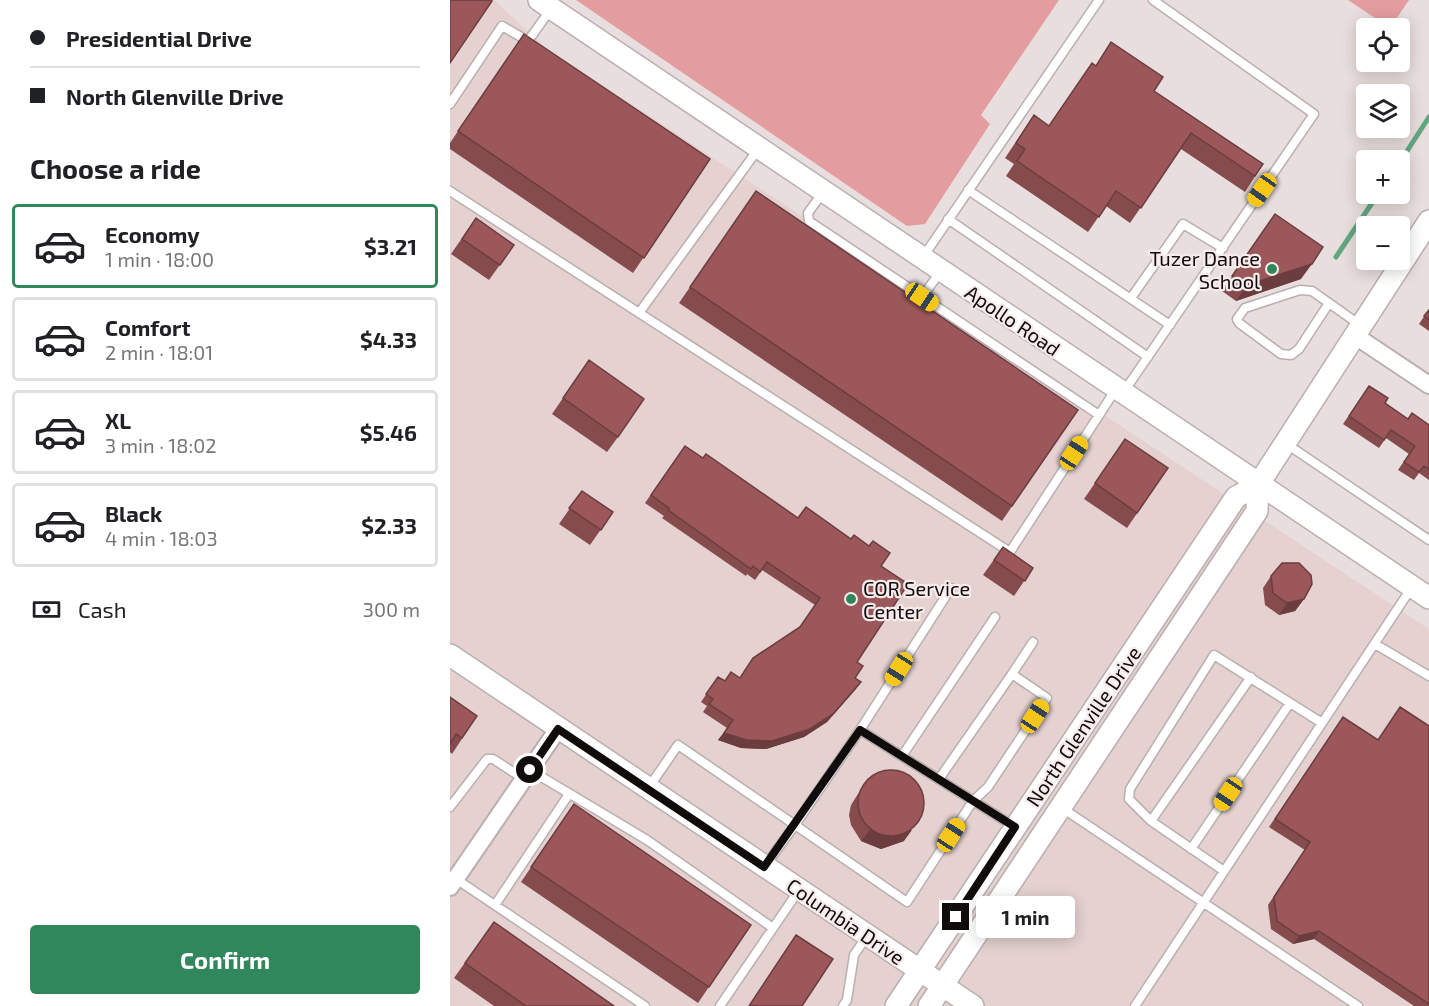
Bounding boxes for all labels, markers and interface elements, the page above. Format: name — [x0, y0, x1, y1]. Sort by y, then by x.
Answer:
map controls — [1356, 18, 1410, 270]
button: locate — [1356, 18, 1410, 72]
text: Presidential Drive — [66, 25, 252, 51]
text: North Glenville Drive — [66, 83, 284, 109]
button: layers — [1356, 84, 1410, 138]
button: + — [1356, 150, 1410, 204]
text: Choose a ride — [30, 152, 201, 184]
car — [1244, 170, 1280, 210]
button: − — [1356, 216, 1410, 270]
icon: car — [33, 219, 87, 273]
text: Economy — [105, 221, 200, 247]
text: $3.21 — [364, 233, 417, 259]
place label: Tuzer Dance School — [1150, 246, 1260, 293]
text: 1 min · 18:00 — [105, 247, 214, 271]
marker: Tuzer Dance School — [1265, 262, 1279, 276]
car — [902, 279, 942, 315]
street label: Apollo Road — [961, 280, 1065, 360]
icon: car — [33, 312, 87, 366]
text: Comfort — [105, 314, 190, 340]
text: $4.33 — [360, 326, 417, 352]
text: 2 min · 18:01 — [105, 340, 213, 364]
icon: car — [33, 405, 87, 459]
text: XL — [105, 407, 131, 433]
text: $5.46 — [360, 419, 417, 445]
text: 3 min · 18:02 — [105, 433, 216, 457]
car — [1057, 433, 1091, 473]
icon: car — [33, 498, 87, 552]
text: Black — [105, 500, 162, 526]
text: $2.33 — [361, 512, 417, 538]
text: 4 min · 18:03 — [105, 526, 218, 550]
place label: COR Service Center — [863, 576, 970, 623]
marker: COR Service Center — [844, 592, 858, 606]
icon: cash — [30, 593, 63, 626]
text: Cash — [78, 596, 127, 622]
text: 300 m — [363, 597, 420, 621]
street label: North Glenville Drive — [1020, 641, 1146, 811]
car — [882, 649, 916, 689]
car — [1018, 696, 1052, 736]
route start — [516, 756, 543, 783]
car — [1210, 774, 1246, 814]
car — [934, 815, 968, 855]
street label: Columbia Drive — [783, 873, 909, 969]
callout: 1 min — [977, 896, 1076, 938]
route end — [942, 903, 969, 930]
text: 1 min — [1001, 905, 1050, 929]
button: Confirm — [30, 925, 420, 994]

